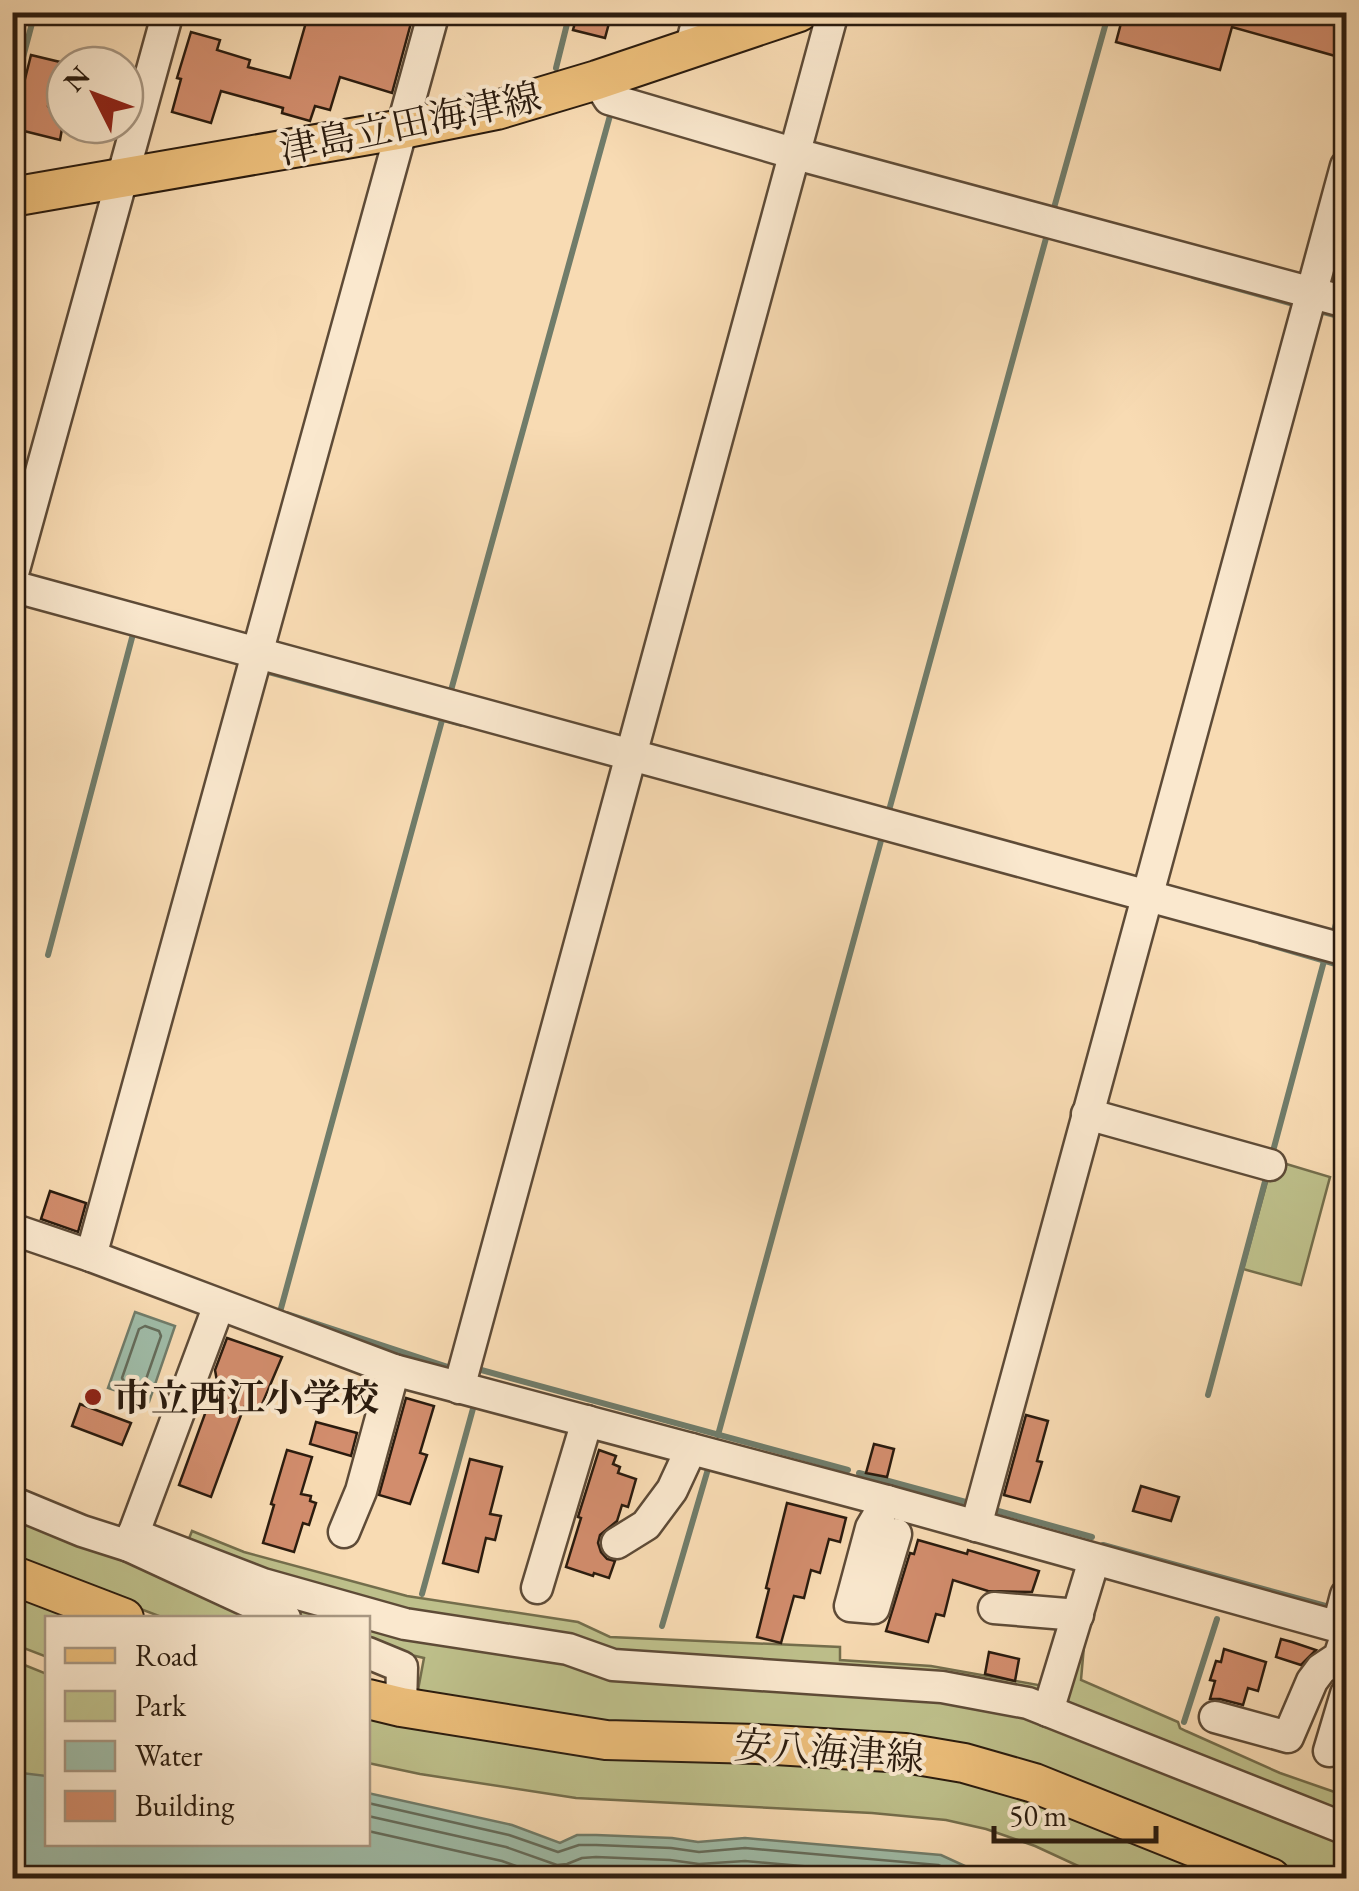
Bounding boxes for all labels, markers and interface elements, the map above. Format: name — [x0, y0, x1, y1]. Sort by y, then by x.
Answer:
north arrow — [45, 45, 145, 145]
text: N — [55, 58, 98, 99]
street label: 津島立田海津線 — [275, 71, 545, 175]
place label: 市立西江小学校 — [113, 1373, 379, 1422]
marker: 市立西江小学校 — [82, 1386, 104, 1408]
legend — [45, 1616, 370, 1846]
text: Road — [135, 1636, 199, 1675]
text: Park — [135, 1686, 187, 1725]
street label: 安八海津線 — [733, 1720, 925, 1782]
text: Water — [135, 1736, 203, 1775]
scale bar — [994, 1781, 1156, 1843]
text: Building — [135, 1786, 235, 1825]
text: 50 m — [1009, 1796, 1067, 1835]

